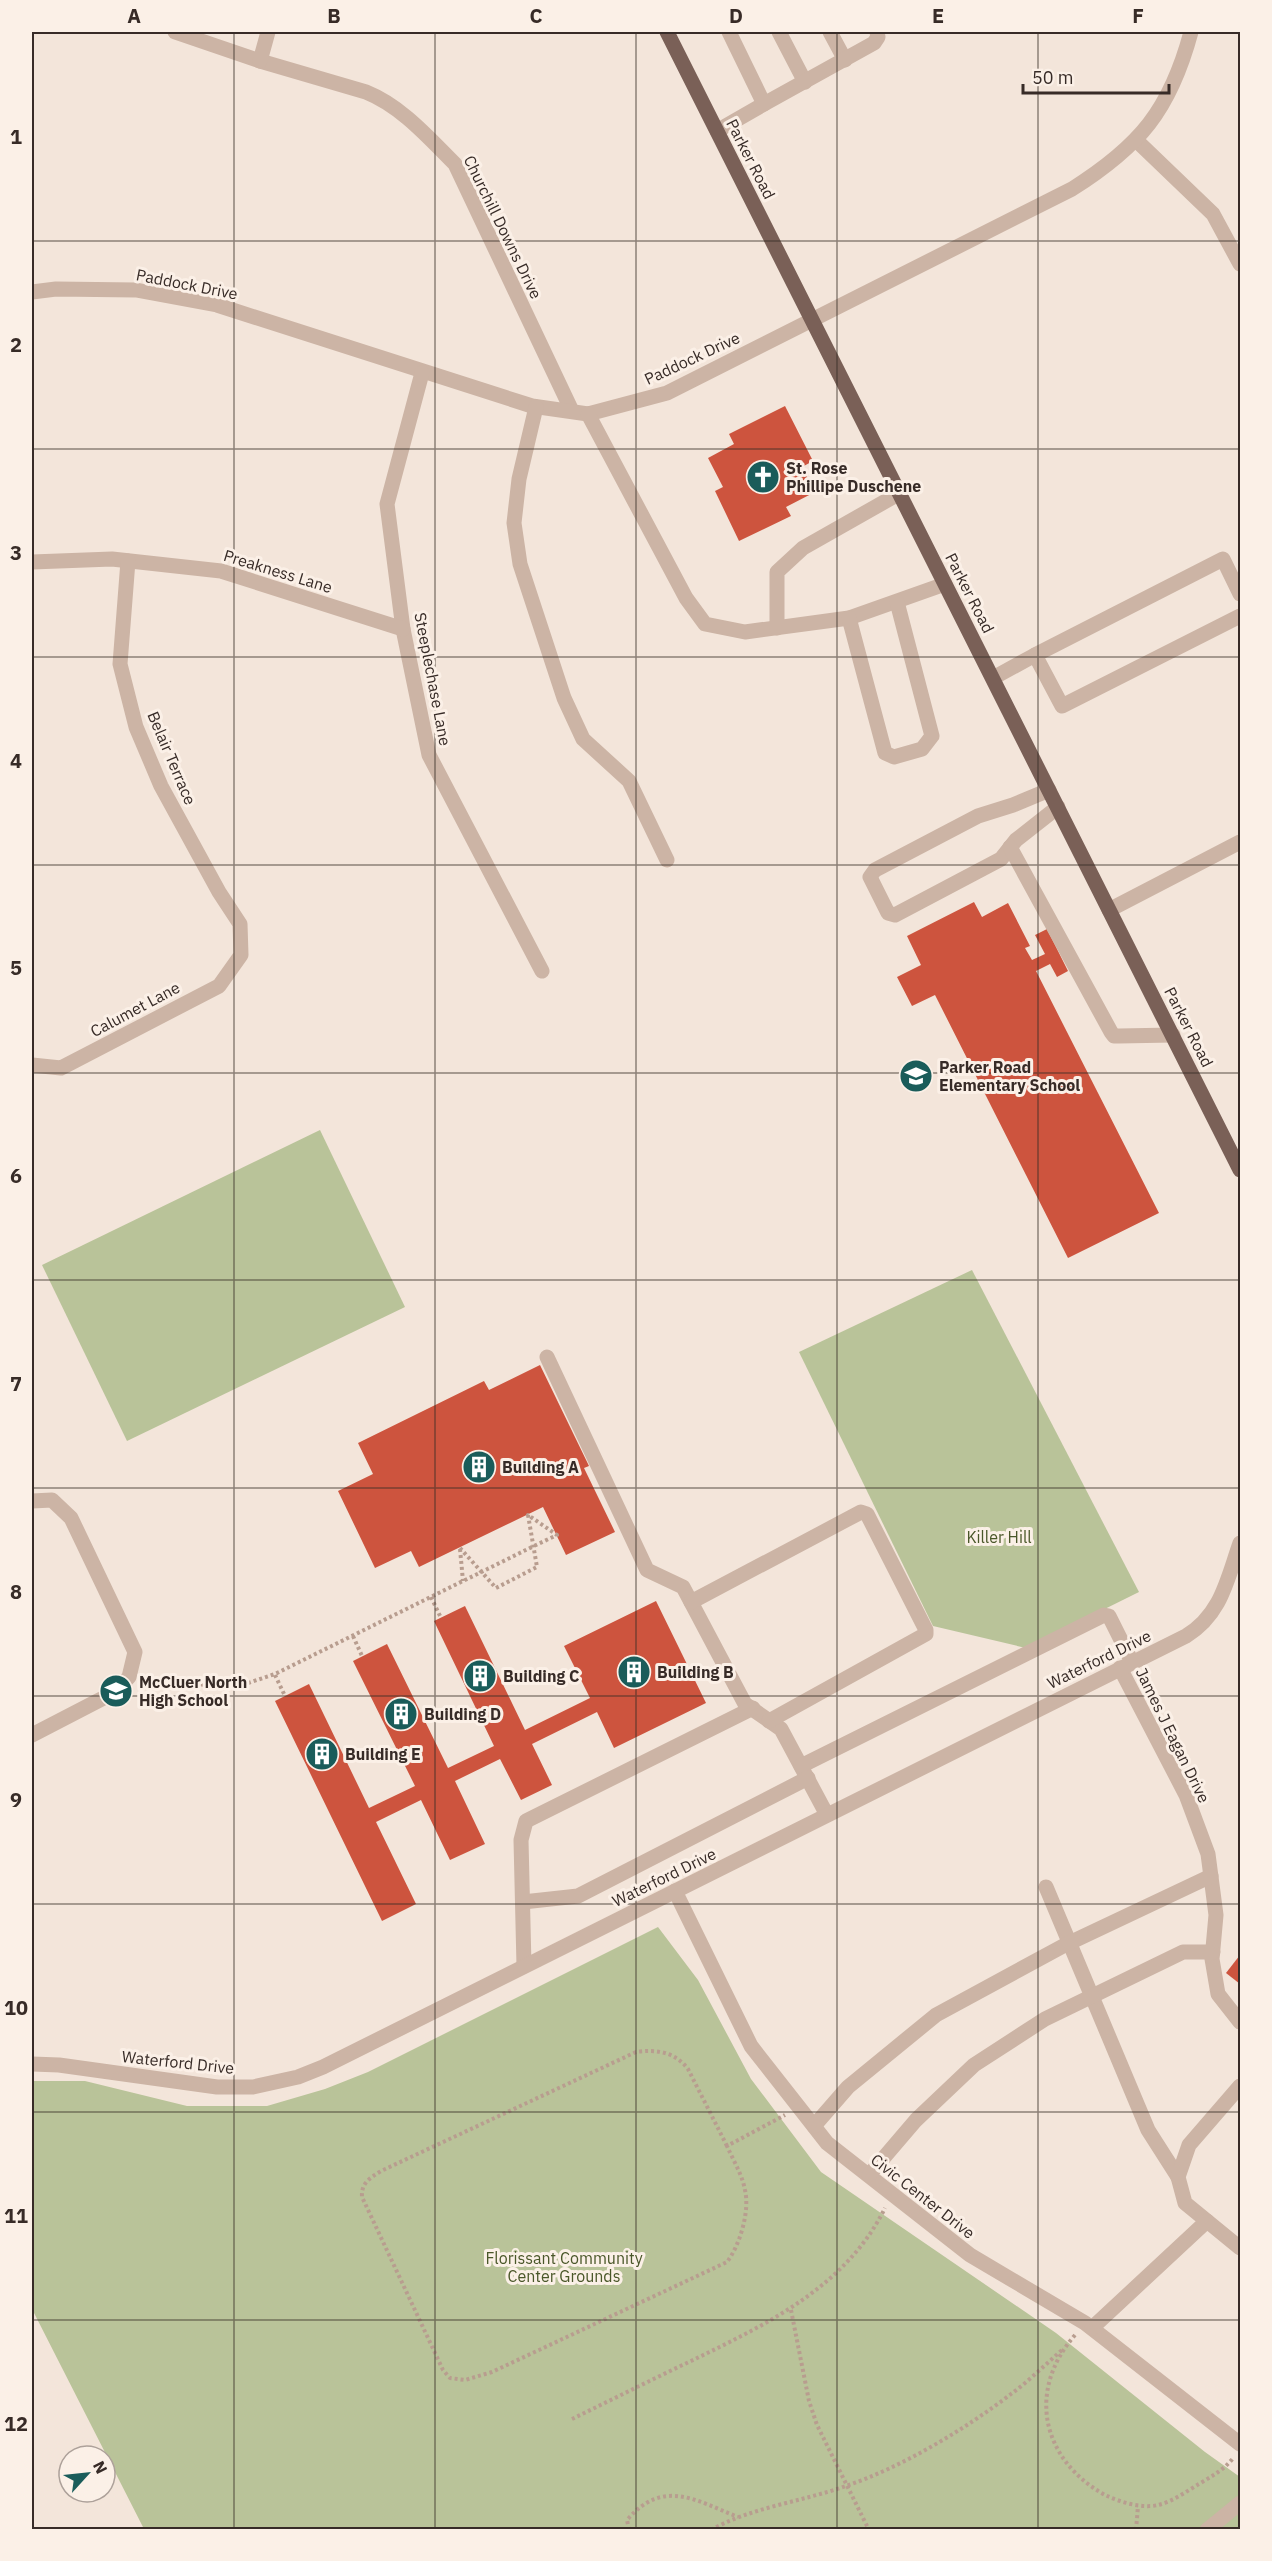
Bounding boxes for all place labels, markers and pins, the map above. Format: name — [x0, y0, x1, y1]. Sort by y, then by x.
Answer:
place label: St. Rose Phillipe Duschene — [786, 458, 921, 496]
church icon: St. Rose Phillipe Duschene — [745, 459, 781, 495]
place label: Parker Road Elementary School — [939, 1057, 1080, 1095]
school or university icon: Parker Road Elementary School — [898, 1058, 934, 1094]
building icon: Building A — [461, 1449, 497, 1485]
place label: Building A — [502, 1457, 579, 1477]
building icon: Building B — [616, 1654, 652, 1690]
building icon: Building C — [462, 1658, 498, 1694]
place label: Building B — [657, 1662, 734, 1682]
place label: Building C — [503, 1666, 580, 1686]
place label: McCluer North High School — [139, 1672, 247, 1710]
school or university icon: McCluer North High School — [98, 1673, 134, 1709]
building icon: Building D — [383, 1696, 419, 1732]
place label: Building D — [424, 1704, 501, 1724]
building icon: Building E — [304, 1736, 340, 1772]
place label: Building E — [345, 1744, 421, 1764]

